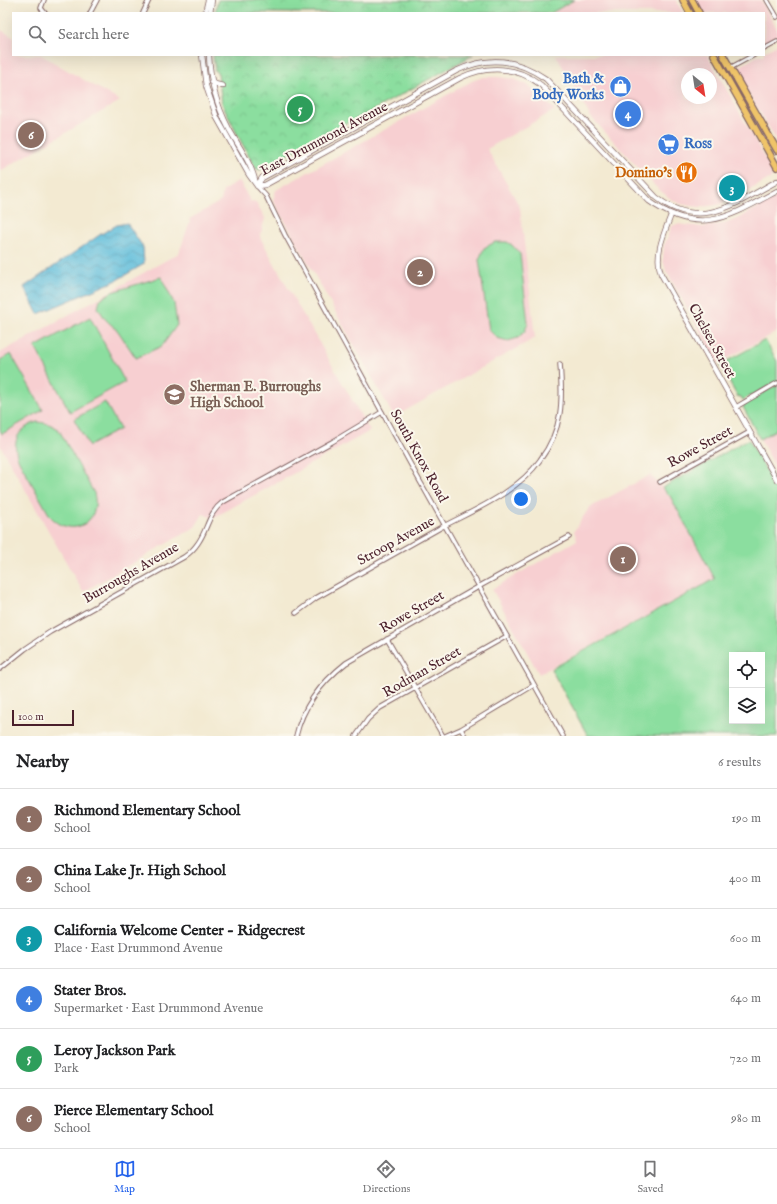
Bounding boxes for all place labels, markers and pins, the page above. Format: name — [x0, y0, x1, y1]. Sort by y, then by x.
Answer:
place label: Bath & Body Works — [532, 70, 604, 104]
shop icon: Bath & Body Works — [607, 74, 633, 100]
pin: 5 — [287, 94, 313, 124]
pin: 4 — [615, 99, 641, 129]
pin: 6 — [18, 120, 44, 150]
supermarket icon: Ross — [655, 131, 681, 157]
place label: Ross — [684, 135, 712, 153]
restaurant icon: Domino's — [674, 160, 700, 186]
place label: Domino's — [615, 164, 672, 182]
pin: 3 — [719, 173, 745, 203]
pin: 2 — [407, 257, 433, 287]
place label: Sherman E. Burroughs High School — [190, 378, 321, 412]
school or university icon: Sherman E. Burroughs High School — [162, 382, 188, 408]
pin: 1 — [610, 544, 636, 574]

